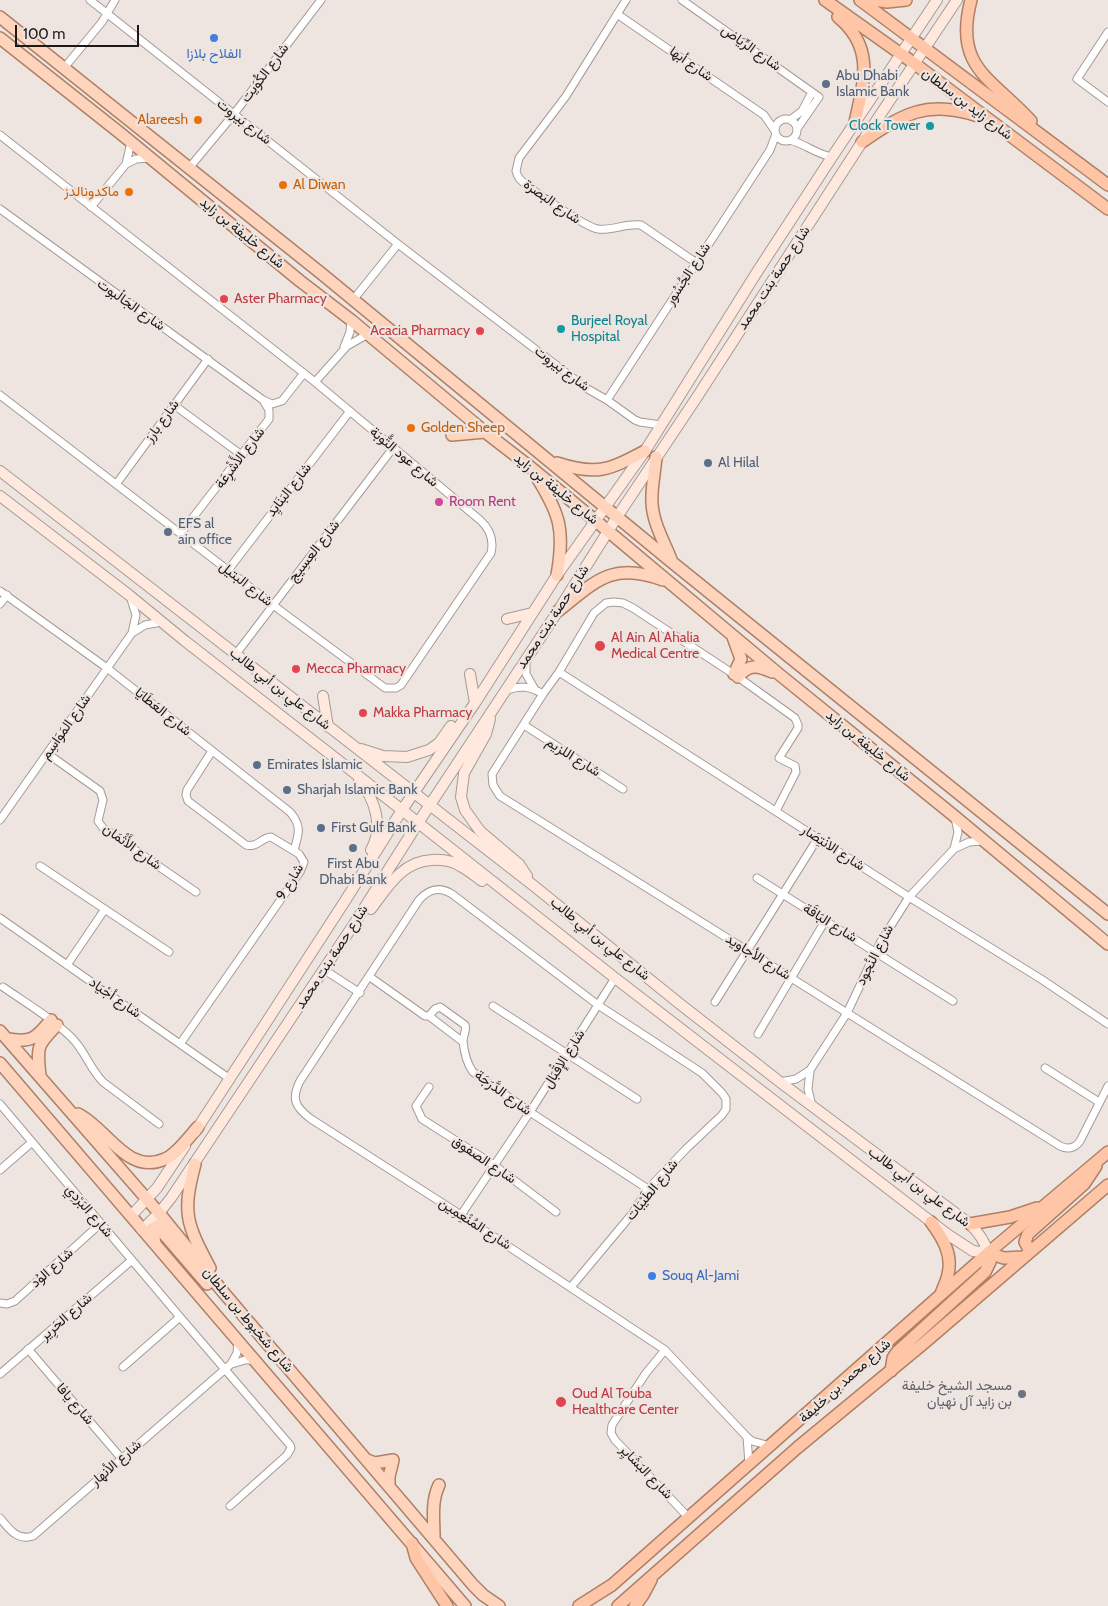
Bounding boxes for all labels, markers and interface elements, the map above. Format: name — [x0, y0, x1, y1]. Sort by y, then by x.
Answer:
scale bar — [18, 15, 141, 47]
street label: شارع الرِّيَاض — [718, 21, 784, 75]
text: 100 m — [23, 25, 65, 43]
marker: الفلاح بلازا — [208, 32, 220, 44]
street label: شارع الكُوَيت — [237, 40, 293, 106]
street label: شارع أبها — [666, 43, 716, 85]
place label: الفلاح بلازا — [187, 46, 241, 62]
street label: شارع زايد بن سلطان — [919, 65, 1015, 143]
place label: Abu Dhabi Islamic Bank — [836, 68, 909, 100]
marker: Abu Dhabi Islamic Bank — [820, 78, 832, 90]
street label: شارع بَيروت — [213, 95, 275, 149]
place label: Alareesh — [137, 112, 188, 128]
marker: Alareesh — [192, 114, 204, 126]
place label: Clock Tower — [849, 118, 920, 134]
marker: Clock Tower — [924, 120, 936, 132]
street label: شارع البَصرَة — [520, 176, 584, 228]
place label: Al Diwan — [293, 177, 346, 193]
marker: Al Diwan — [277, 179, 289, 191]
place label: ماكدونالدز — [64, 184, 119, 200]
marker: ماكدونالدز — [123, 186, 135, 198]
street label: شارع خليفة بن زايد — [196, 194, 288, 272]
street label: شارع حصة بنت محمد — [734, 223, 814, 333]
street label: شارع الجُسُور — [662, 240, 714, 308]
street label: شارع الجَالْبوت — [94, 275, 168, 335]
place label: Aster Pharmacy — [234, 291, 327, 307]
marker: Aster Pharmacy — [218, 293, 230, 305]
place label: Burjeel Royal Hospital — [571, 313, 648, 346]
place label: Acacia Pharmacy — [370, 323, 470, 339]
marker: Burjeel Royal Hospital — [555, 323, 567, 335]
marker: Acacia Pharmacy — [474, 325, 486, 337]
street label: شارع بَيروت — [531, 343, 593, 395]
street label: شارع بارز — [141, 396, 183, 446]
place label: Golden Sheep — [421, 420, 505, 436]
marker: Golden Sheep — [405, 422, 417, 434]
street label: شارع عود التُّوبَة — [366, 423, 442, 491]
street label: شارع الأَشْرِعَة — [211, 424, 269, 492]
street label: شارع خليفة بن زايد — [510, 450, 602, 528]
place label: Al Hilal — [718, 455, 759, 471]
marker: Al Hilal — [702, 457, 714, 469]
street label: شارع البَنَايِد — [263, 460, 315, 520]
place label: Room Rent — [449, 494, 516, 510]
marker: Room Rent — [433, 496, 445, 508]
place label: EFS al ain office — [178, 516, 232, 548]
street label: شارع العِسِيج — [285, 517, 343, 585]
marker: EFS al ain office — [162, 526, 174, 538]
street label: شارع البتيل — [216, 558, 276, 610]
street label: شارع حصة بنت محمد — [513, 562, 593, 672]
place label: Al Ain Al Ahalia Medical Centre — [611, 630, 699, 662]
marker: Al Ain Al Ahalia Medical Centre — [593, 639, 607, 653]
street label: شارع علي بن أبي طالب — [226, 644, 334, 734]
place label: Mecca Pharmacy — [306, 661, 406, 677]
marker: Mecca Pharmacy — [290, 663, 302, 675]
street label: شارع العَطَايَا — [131, 684, 195, 740]
street label: شارع المَوَاسِم — [37, 691, 95, 763]
place label: Makka Pharmacy — [373, 705, 472, 721]
marker: Makka Pharmacy — [357, 707, 369, 719]
street label: شارع خليفة بن زايد — [822, 707, 914, 785]
street label: شارع اللزيم — [542, 734, 604, 780]
place label: Emirates Islamic — [267, 757, 362, 773]
marker: Emirates Islamic — [251, 759, 263, 771]
place label: Sharjah Islamic Bank — [297, 782, 417, 798]
marker: Sharjah Islamic Bank — [281, 784, 293, 796]
street label: شارع الأَثْمَان — [100, 820, 164, 874]
place label: First Gulf Bank — [331, 820, 416, 836]
street label: شارع الانْتِصَار — [798, 821, 868, 875]
marker: First Gulf Bank — [315, 822, 327, 834]
marker: First Abu Dhabi Bank — [347, 842, 359, 854]
place label: First Abu Dhabi Bank — [319, 856, 387, 889]
street label: شارع 9 — [273, 861, 307, 903]
street label: شارع علي بن أبي طالب — [547, 894, 653, 984]
street label: شارع البَاقَة — [800, 900, 860, 946]
street label: شارع حصة بنت محمد — [292, 902, 372, 1012]
street label: شارع النُجود — [853, 922, 897, 988]
street label: شارع الأجاويد — [722, 930, 794, 984]
street label: شارع أجْيَاد — [86, 974, 144, 1022]
street label: شارع الإِقْبَال — [539, 1026, 589, 1092]
street label: شارع الدَّرَجَة — [471, 1067, 535, 1119]
street label: شارع الصفوق — [449, 1132, 519, 1188]
street label: شارع علي بن أبي طالب — [865, 1143, 973, 1231]
street label: شارع الطَيْبَات — [622, 1156, 682, 1224]
street label: شارع البَرْدِي — [62, 1181, 116, 1241]
street label: شارع المُنْعِمِين — [436, 1194, 514, 1254]
street label: شارع الوُد — [27, 1245, 77, 1291]
street label: شارع شخبوط بن سلطان — [199, 1264, 297, 1376]
place label: Souq Al-Jami — [662, 1268, 739, 1284]
marker: Souq Al-Jami — [646, 1270, 658, 1282]
street label: شارع الحَرِير — [36, 1290, 96, 1344]
street label: شارع محمد بن خليفة — [796, 1335, 894, 1427]
place label: مسجد الشيخ خليفة بن زايد آل نهيان — [902, 1378, 1012, 1410]
street label: شارع يافا — [52, 1380, 98, 1428]
place label: Oud Al Touba Healthcare Center — [572, 1386, 678, 1418]
marker: مسجد الشيخ خليفة بن زايد آل نهيان — [1016, 1388, 1028, 1400]
marker: Oud Al Touba Healthcare Center — [554, 1395, 568, 1409]
street label: شارع الأنهار — [87, 1436, 145, 1490]
street label: شارع البَشَايِر — [616, 1441, 676, 1503]

